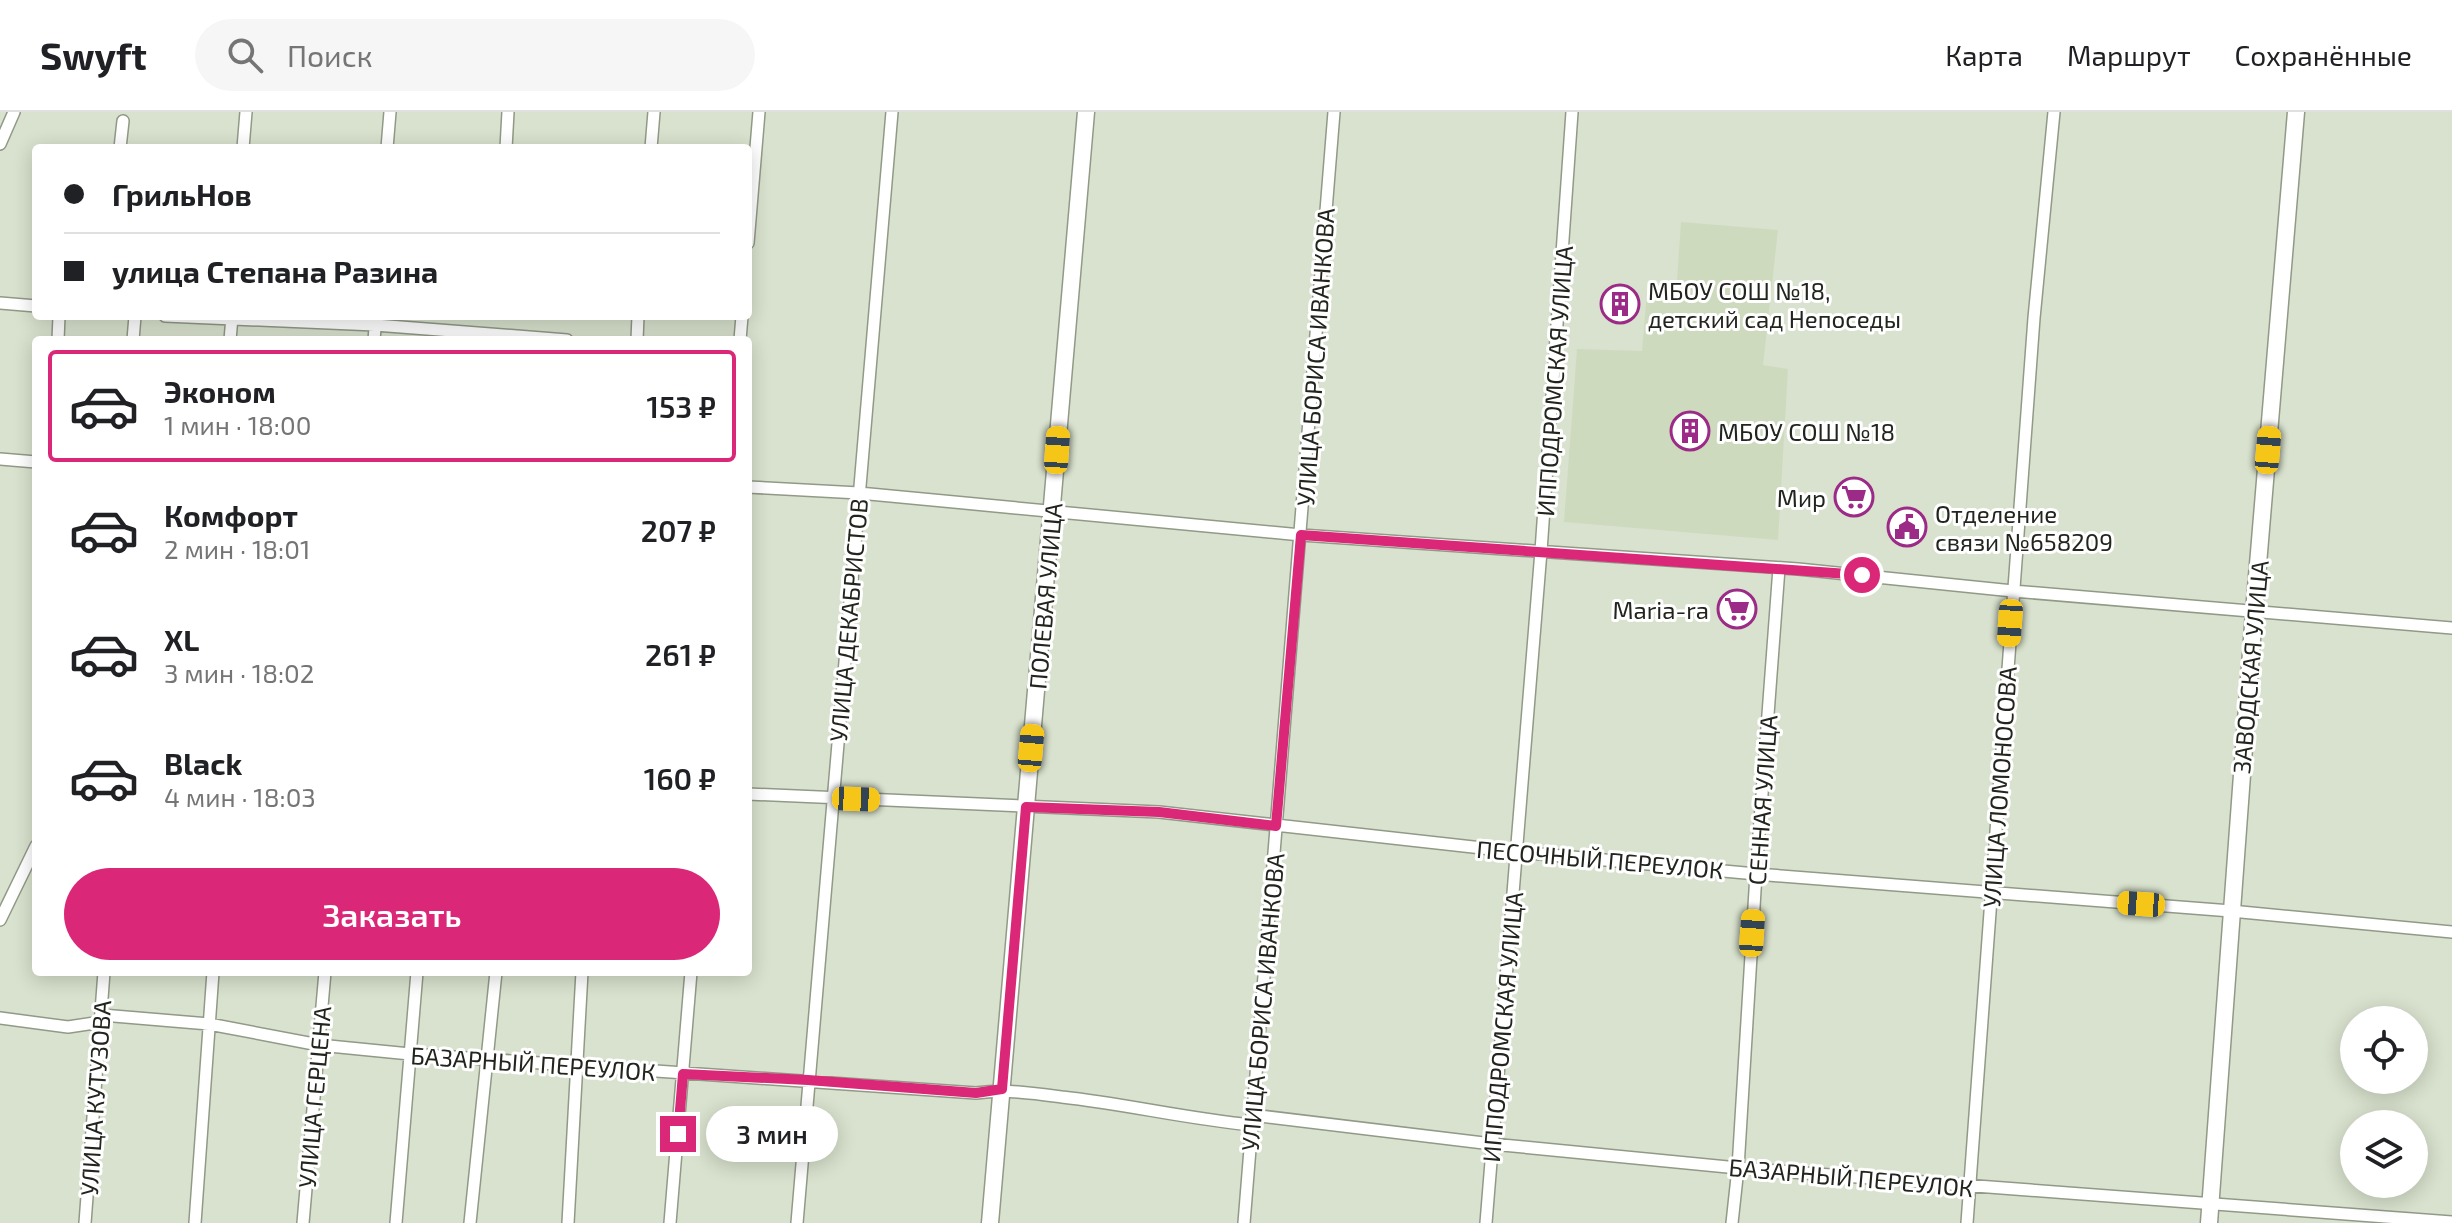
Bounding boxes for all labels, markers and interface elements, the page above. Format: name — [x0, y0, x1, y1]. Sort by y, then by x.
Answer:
search box — [195, 19, 755, 91]
text: Swyft — [40, 32, 147, 78]
icon: search — [223, 33, 267, 77]
text: Поиск — [287, 37, 373, 73]
text: Карта — [1945, 38, 2023, 72]
text: Маршрут — [2067, 38, 2191, 72]
text: Сохранённые — [2235, 38, 2412, 72]
text: ГрильНов — [112, 176, 252, 212]
street label: УЛИЦА БОРИСА ИВАНКОВА — [1290, 207, 1340, 507]
street label: ИППОДРОМСКАЯ УЛИЦА — [1530, 245, 1578, 517]
text: улица Степана Разина — [112, 253, 438, 289]
place label: МБОУ СОШ №18, детский сад Непоседы — [1648, 276, 1901, 333]
building icon: МБОУ СОШ №18, детский сад Непоседы — [1599, 283, 1641, 325]
icon: car — [68, 370, 140, 442]
text: Эконом — [164, 373, 276, 409]
text: 153 ₽ — [646, 388, 716, 424]
text: 1 мин · 18:00 — [164, 409, 311, 440]
building icon: МБОУ СОШ №18 — [1669, 410, 1711, 452]
place label: МБОУ СОШ №18 — [1718, 417, 1895, 446]
car — [1043, 425, 1071, 475]
car — [2254, 425, 2282, 475]
supermarket icon: Мир — [1833, 476, 1875, 518]
place label: Мир — [1777, 483, 1826, 512]
icon: car — [68, 494, 140, 566]
text: Комфорт — [164, 497, 298, 533]
street label: УЛИЦА ДЕКАБРИСТОВ — [823, 497, 873, 743]
place label: Отделение связи №658209 — [1935, 499, 2113, 556]
street label: ПОЛЕВАЯ УЛИЦА — [1022, 502, 1068, 690]
public building icon: Отделение связи №658209 — [1886, 506, 1928, 548]
text: 207 ₽ — [641, 512, 716, 548]
text: 2 мин · 18:01 — [164, 533, 310, 564]
route start — [1844, 557, 1880, 593]
street label: ЗАВОДСКАЯ УЛИЦА — [2226, 559, 2274, 775]
supermarket icon: Maria-ra — [1716, 588, 1758, 630]
place label: Maria-ra — [1612, 595, 1709, 624]
car — [1996, 598, 2024, 648]
icon: car — [68, 618, 140, 690]
text: XL — [164, 621, 199, 657]
text: 261 ₽ — [645, 636, 716, 672]
text: 3 мин · 18:02 — [164, 657, 314, 688]
street label: УЛИЦА ЛОМОНОСОВА — [1976, 665, 2022, 909]
street label: СЕННАЯ УЛИЦА — [1742, 714, 1782, 886]
car — [1017, 723, 1045, 773]
icon: car — [68, 742, 140, 814]
text: Black — [164, 745, 242, 781]
text: 160 ₽ — [644, 760, 716, 796]
text: 4 мин · 18:03 — [164, 781, 316, 812]
car — [832, 786, 880, 812]
street label: ПЕСОЧНЫЙ ПЕРЕУЛОК — [1475, 834, 1725, 884]
street label: УЛИЦА БОРИСА ИВАНКОВА — [1235, 852, 1289, 1152]
button: Заказать — [64, 868, 720, 960]
street label: ИППОДРОМСКАЯ УЛИЦА — [1476, 890, 1528, 1163]
car — [2116, 890, 2166, 918]
car — [1738, 908, 1766, 958]
street label: УЛИЦА КУТУЗОВА — [74, 999, 116, 1197]
street label: УЛИЦА ГЕРЦЕНА — [292, 1005, 336, 1189]
map controls — [2340, 1006, 2428, 1198]
button: locate — [2340, 1006, 2428, 1094]
street label: БАЗАРНЫЙ ПЕРЕУЛОК — [410, 1040, 656, 1086]
callout: 3 мин — [706, 1106, 838, 1162]
button: layers — [2340, 1110, 2428, 1198]
route end — [660, 1116, 696, 1152]
text: 3 мин — [736, 1118, 808, 1149]
street label: БАЗАРНЫЙ ПЕРЕУЛОК — [1727, 1152, 1975, 1202]

